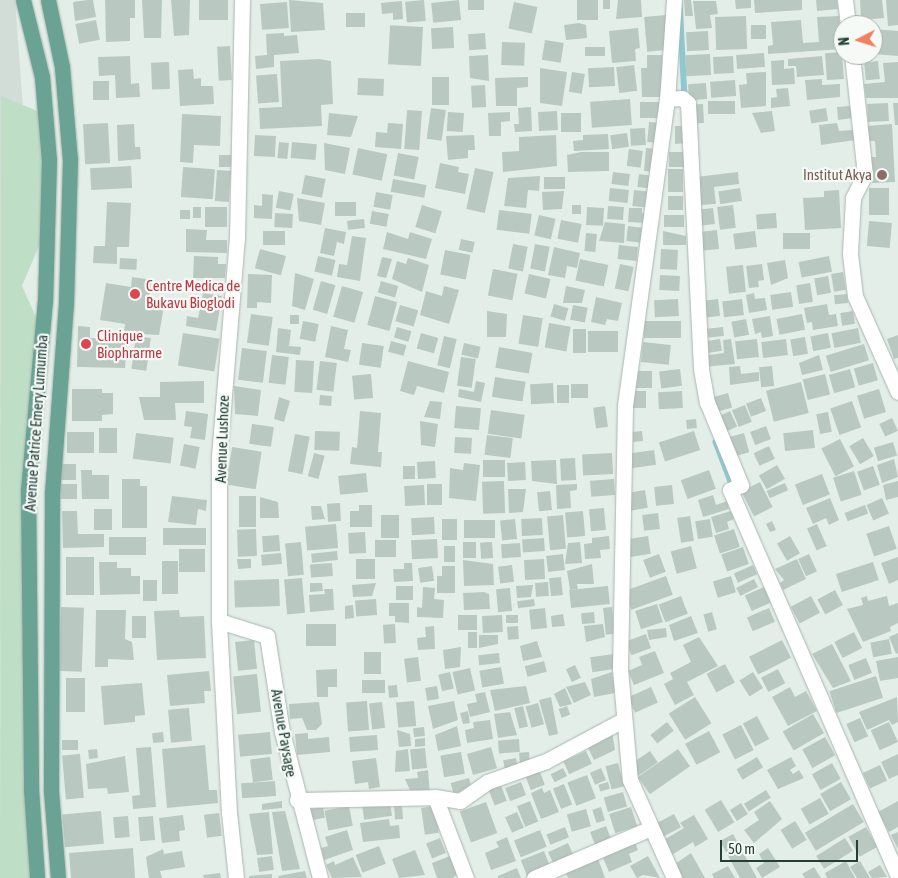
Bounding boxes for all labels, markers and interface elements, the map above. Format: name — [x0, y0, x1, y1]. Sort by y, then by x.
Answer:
north arrow — [833, 15, 883, 65]
text: N — [836, 36, 852, 46]
place label: Institut Akya — [803, 166, 872, 184]
marker: Institut Akya — [876, 169, 888, 181]
place label: Centre Medica de Bukavu Bioglodi — [146, 276, 240, 311]
marker: Centre Medica de Bukavu Bioglodi — [128, 287, 142, 301]
place label: Clinique Biophrarme — [97, 326, 162, 361]
street label: Avenue Patrice Emery Lumumba — [21, 334, 51, 512]
marker: Clinique Biophrarme — [79, 337, 93, 351]
street label: Avenue Lushoze — [211, 395, 233, 483]
street label: Avenue Paysage — [267, 688, 301, 778]
scale bar — [723, 830, 860, 862]
text: 50 m — [728, 840, 755, 857]

